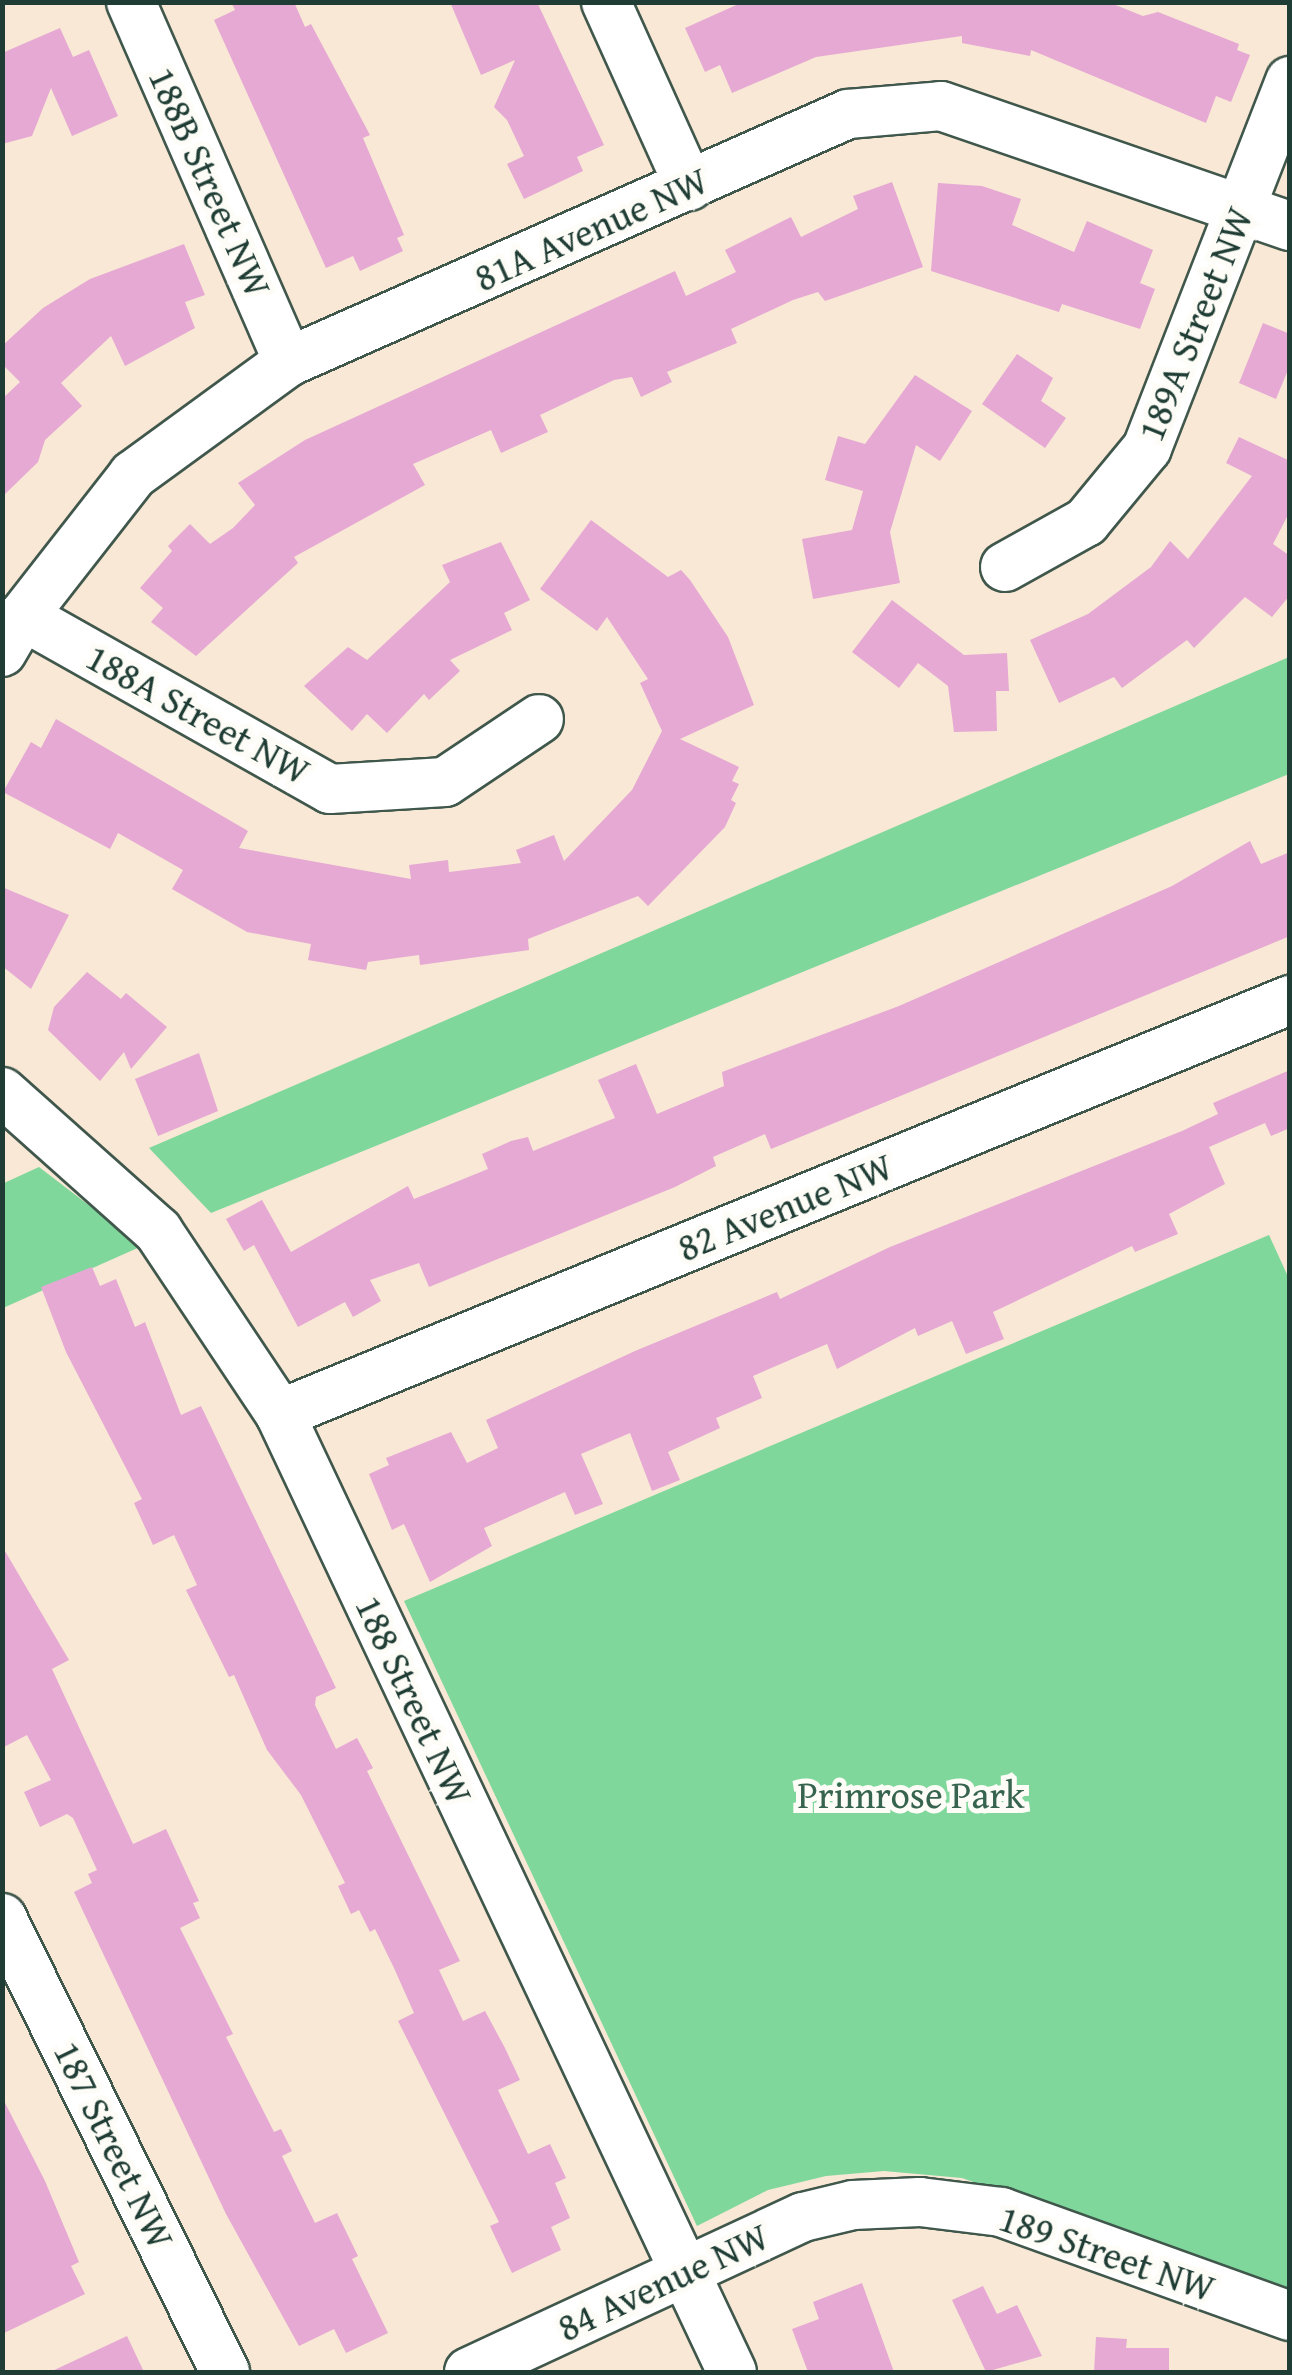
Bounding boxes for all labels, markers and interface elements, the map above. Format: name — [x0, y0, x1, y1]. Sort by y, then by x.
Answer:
street label: 188B Street NW — [139, 60, 281, 304]
street label: 81A Avenue NW — [467, 157, 715, 301]
street label: 189A Street NW — [1127, 201, 1263, 447]
street label: 188A Street NW — [79, 634, 317, 794]
street label: 82 Avenue NW — [671, 1143, 899, 1271]
street label: 188 Street NW — [346, 1588, 482, 1812]
park label: Primrose Park — [798, 1772, 1024, 1818]
street label: 187 Street NW — [44, 2034, 184, 2256]
street label: 189 Street NW — [993, 2195, 1221, 2311]
street label: 84 Avenue NW — [550, 2213, 776, 2351]

